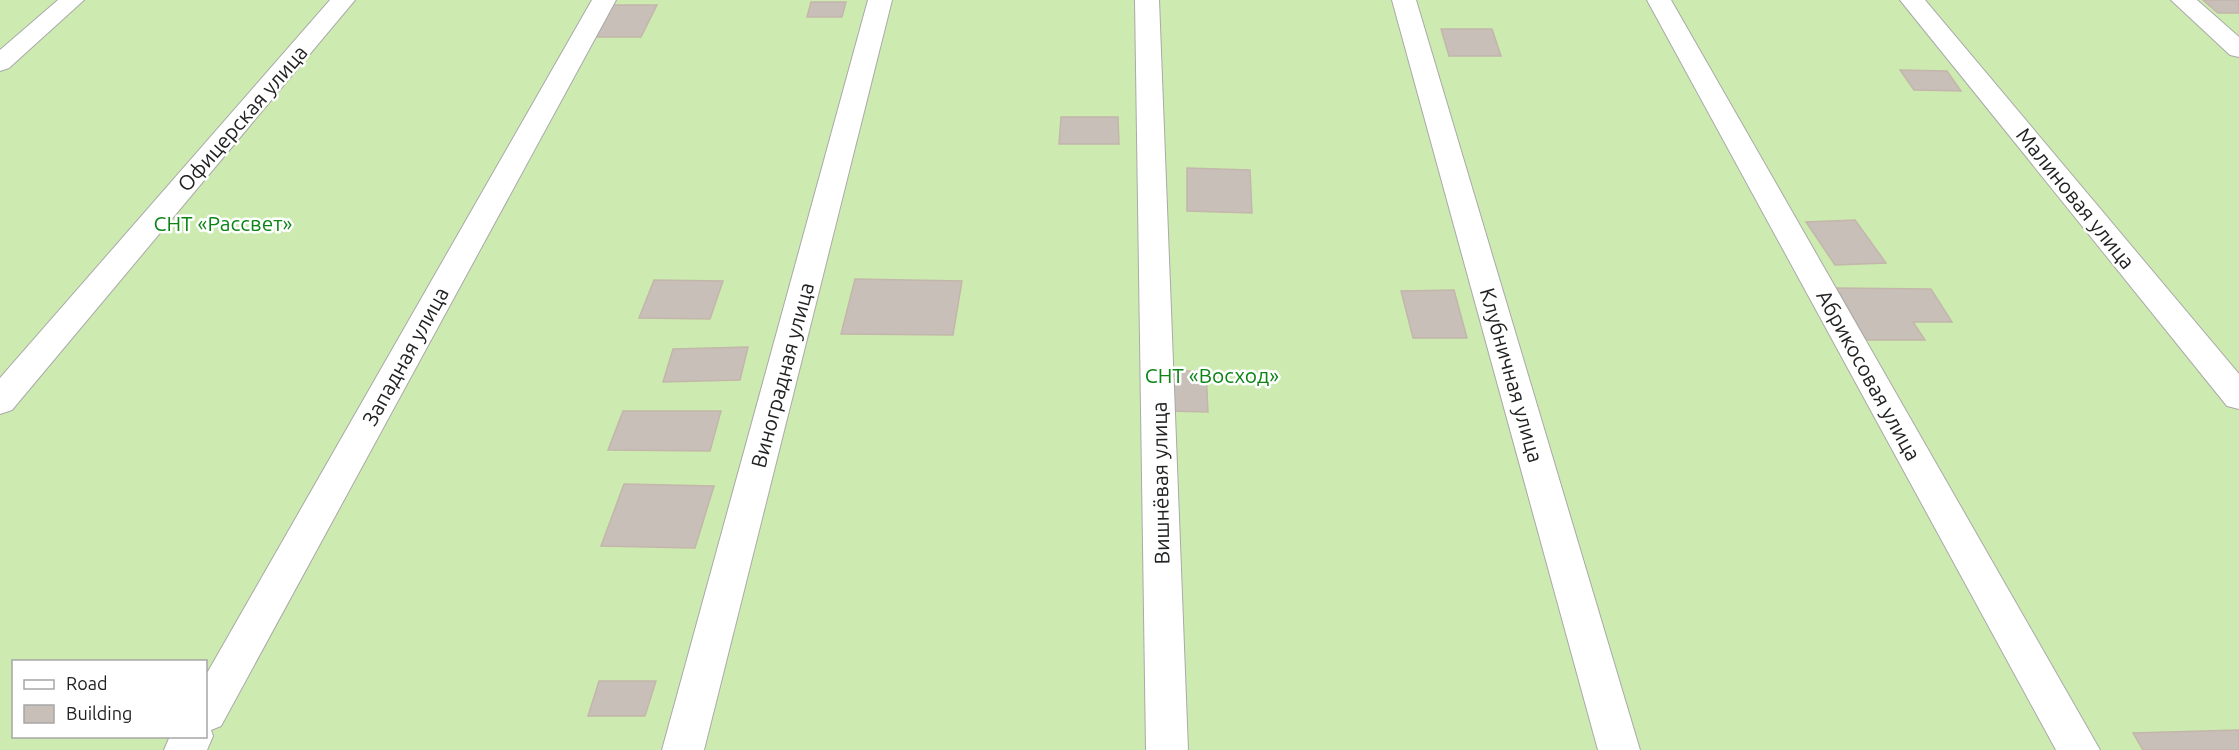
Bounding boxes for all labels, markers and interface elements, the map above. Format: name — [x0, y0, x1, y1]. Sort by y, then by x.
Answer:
street label: Офицерская улица — [172, 40, 312, 196]
street label: Малиновая улица — [2012, 123, 2140, 273]
park label: СНТ «Рассвет» — [154, 211, 293, 235]
street label: Виноградная улица — [746, 280, 818, 470]
street label: Западная улица — [357, 283, 453, 429]
street label: Клубничная улица — [1476, 285, 1548, 465]
street label: Абрикосовая улица — [1812, 286, 1926, 464]
park label: СНТ «Восход» — [1145, 363, 1279, 387]
street label: Вишнёвая улица — [1147, 401, 1173, 565]
legend — [12, 660, 207, 738]
text: Road — [66, 673, 108, 693]
text: Building — [66, 703, 132, 723]

